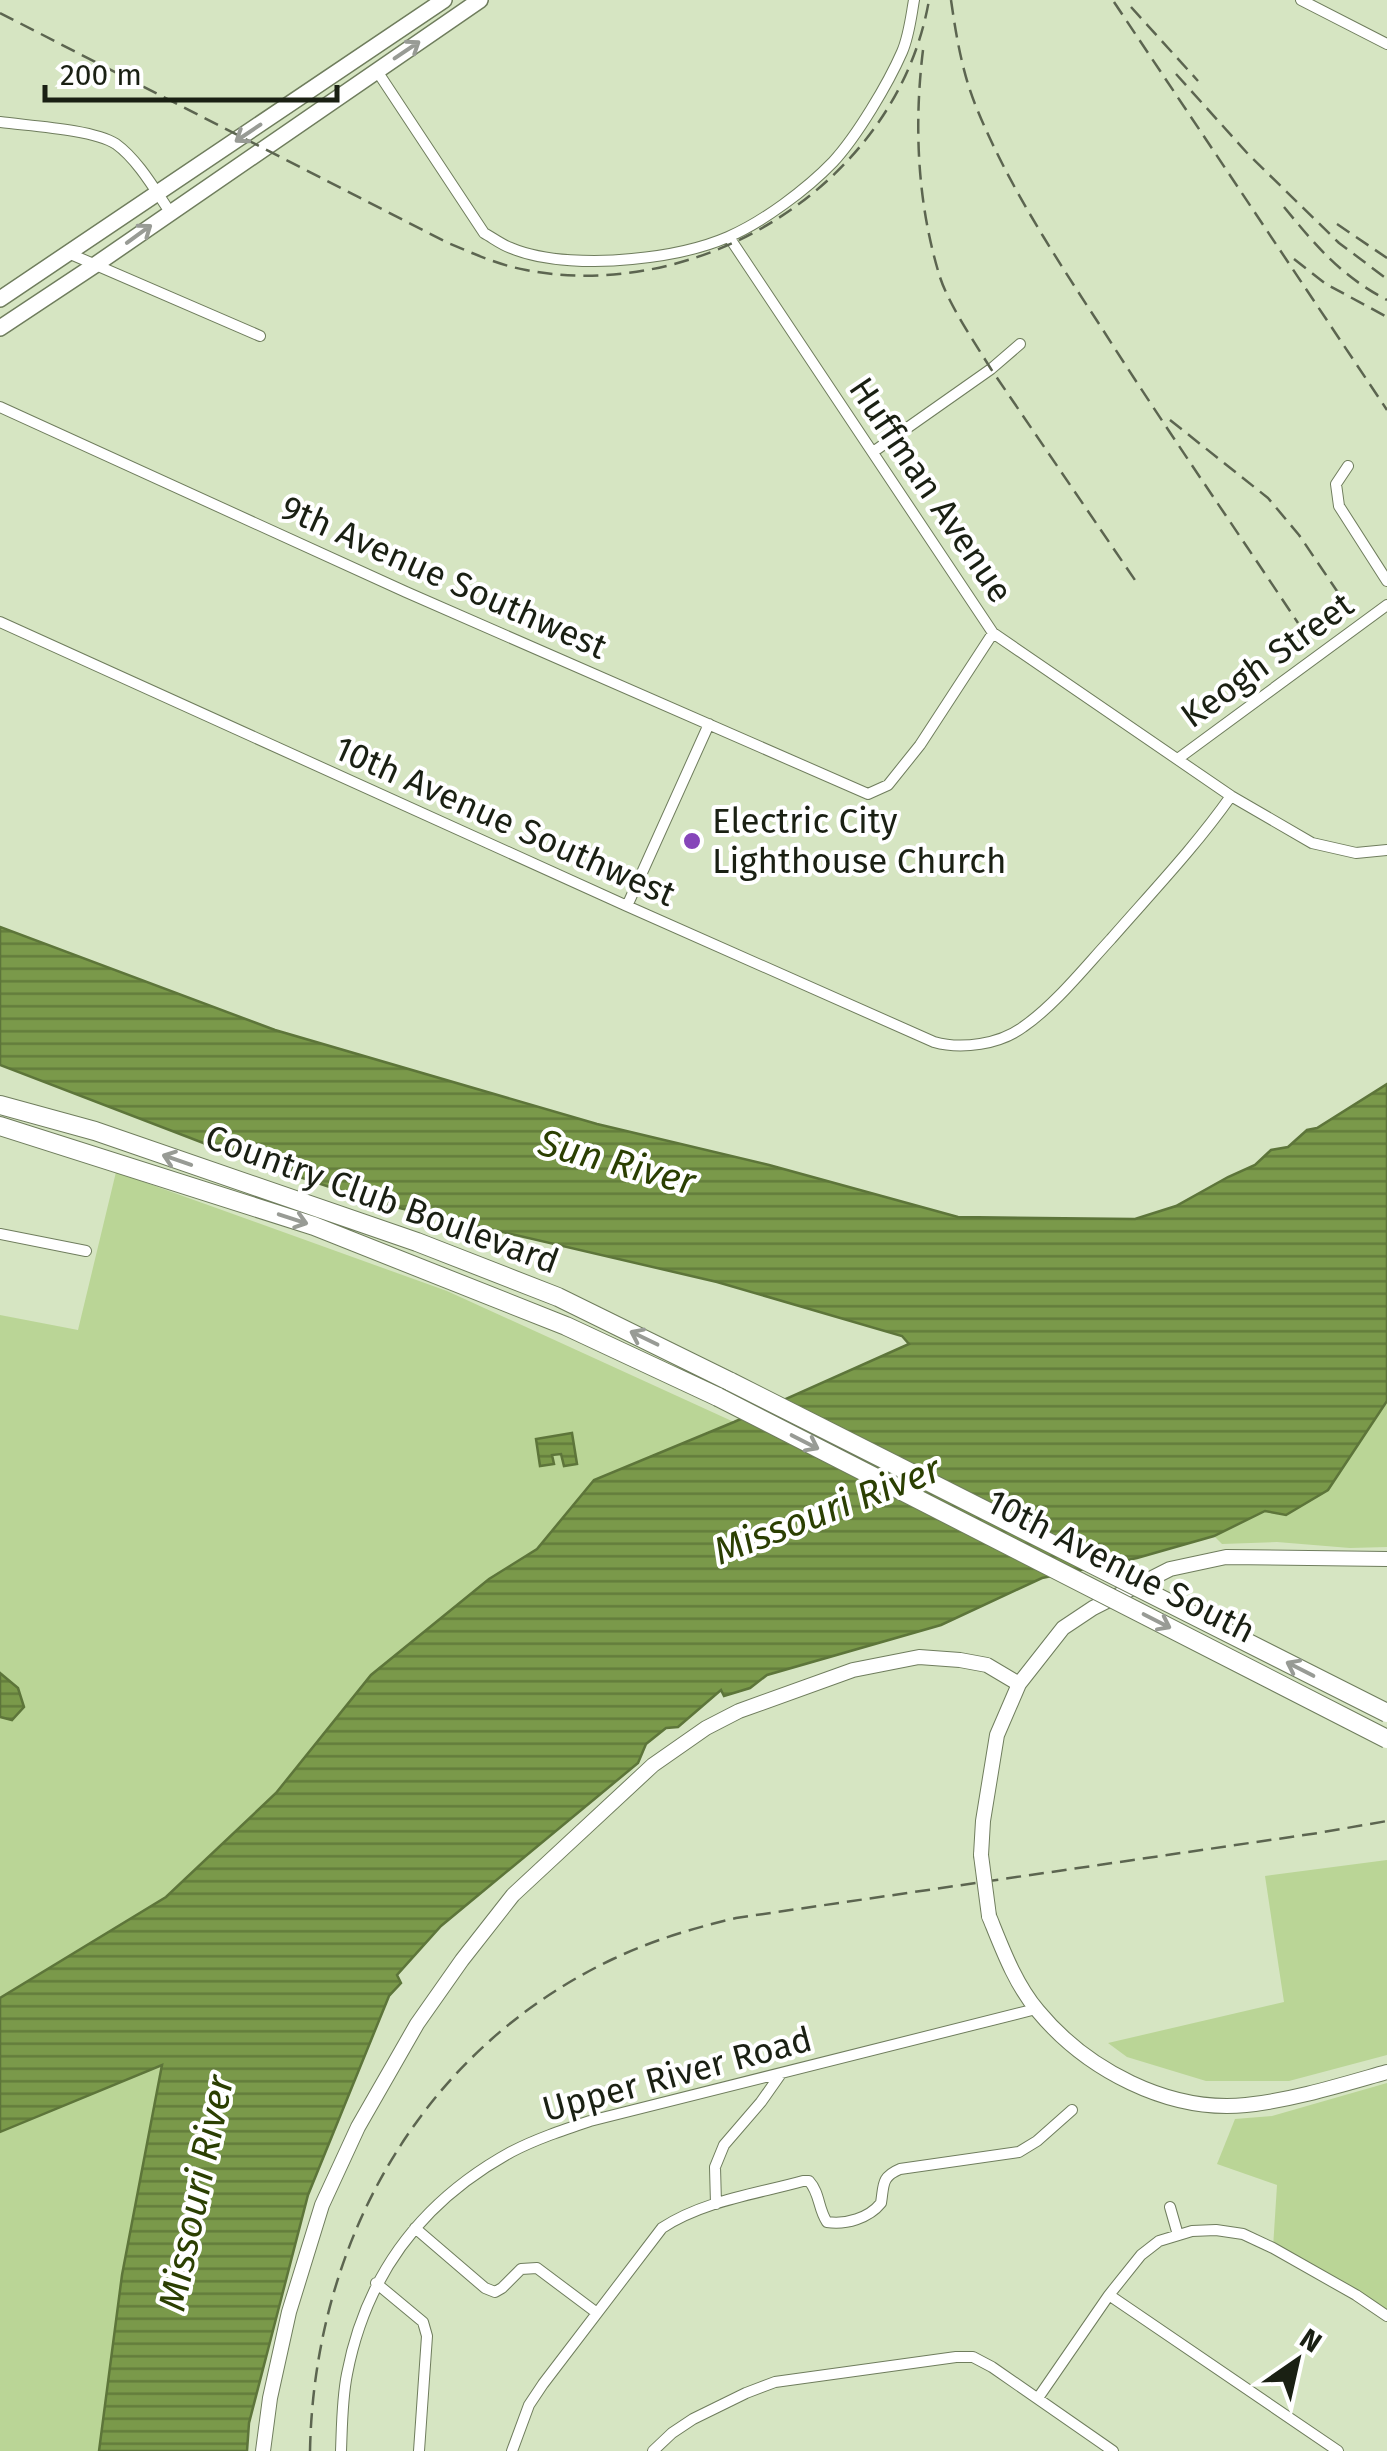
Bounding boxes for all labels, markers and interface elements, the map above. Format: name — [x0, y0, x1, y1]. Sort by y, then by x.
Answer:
scale bar — [45, 40, 338, 102]
one-way arrow — [392, 40, 420, 61]
text: 200 m — [60, 57, 142, 93]
one-way arrow — [234, 122, 262, 143]
one-way arrow — [124, 224, 152, 245]
street label: Huffman Avenue — [840, 369, 1022, 611]
street label: 9th Avenue Southwest — [274, 486, 614, 668]
street label: Keogh Street — [1173, 583, 1362, 737]
street label: 10th Avenue Southwest — [328, 727, 682, 915]
place label: Electric City Lighthouse Church — [712, 800, 1007, 882]
marker: Electric City Lighthouse Church — [681, 830, 703, 852]
street label: Country Club Boulevard — [200, 1115, 564, 1283]
water label: Sun River — [533, 1119, 702, 1205]
one-way arrow — [162, 1149, 194, 1167]
one-way arrow — [276, 1212, 308, 1230]
one-way arrow — [629, 1328, 659, 1347]
one-way arrow — [789, 1433, 819, 1452]
water label: Missouri River — [707, 1445, 948, 1574]
street label: 10th Avenue South — [980, 1480, 1262, 1652]
one-way arrow — [1141, 1612, 1171, 1631]
one-way arrow — [1286, 1659, 1315, 1678]
street label: Upper River Road — [538, 2018, 816, 2130]
water label: Missouri River — [149, 2070, 244, 2315]
north arrow — [1247, 2311, 1347, 2411]
text: N — [1294, 2322, 1328, 2360]

